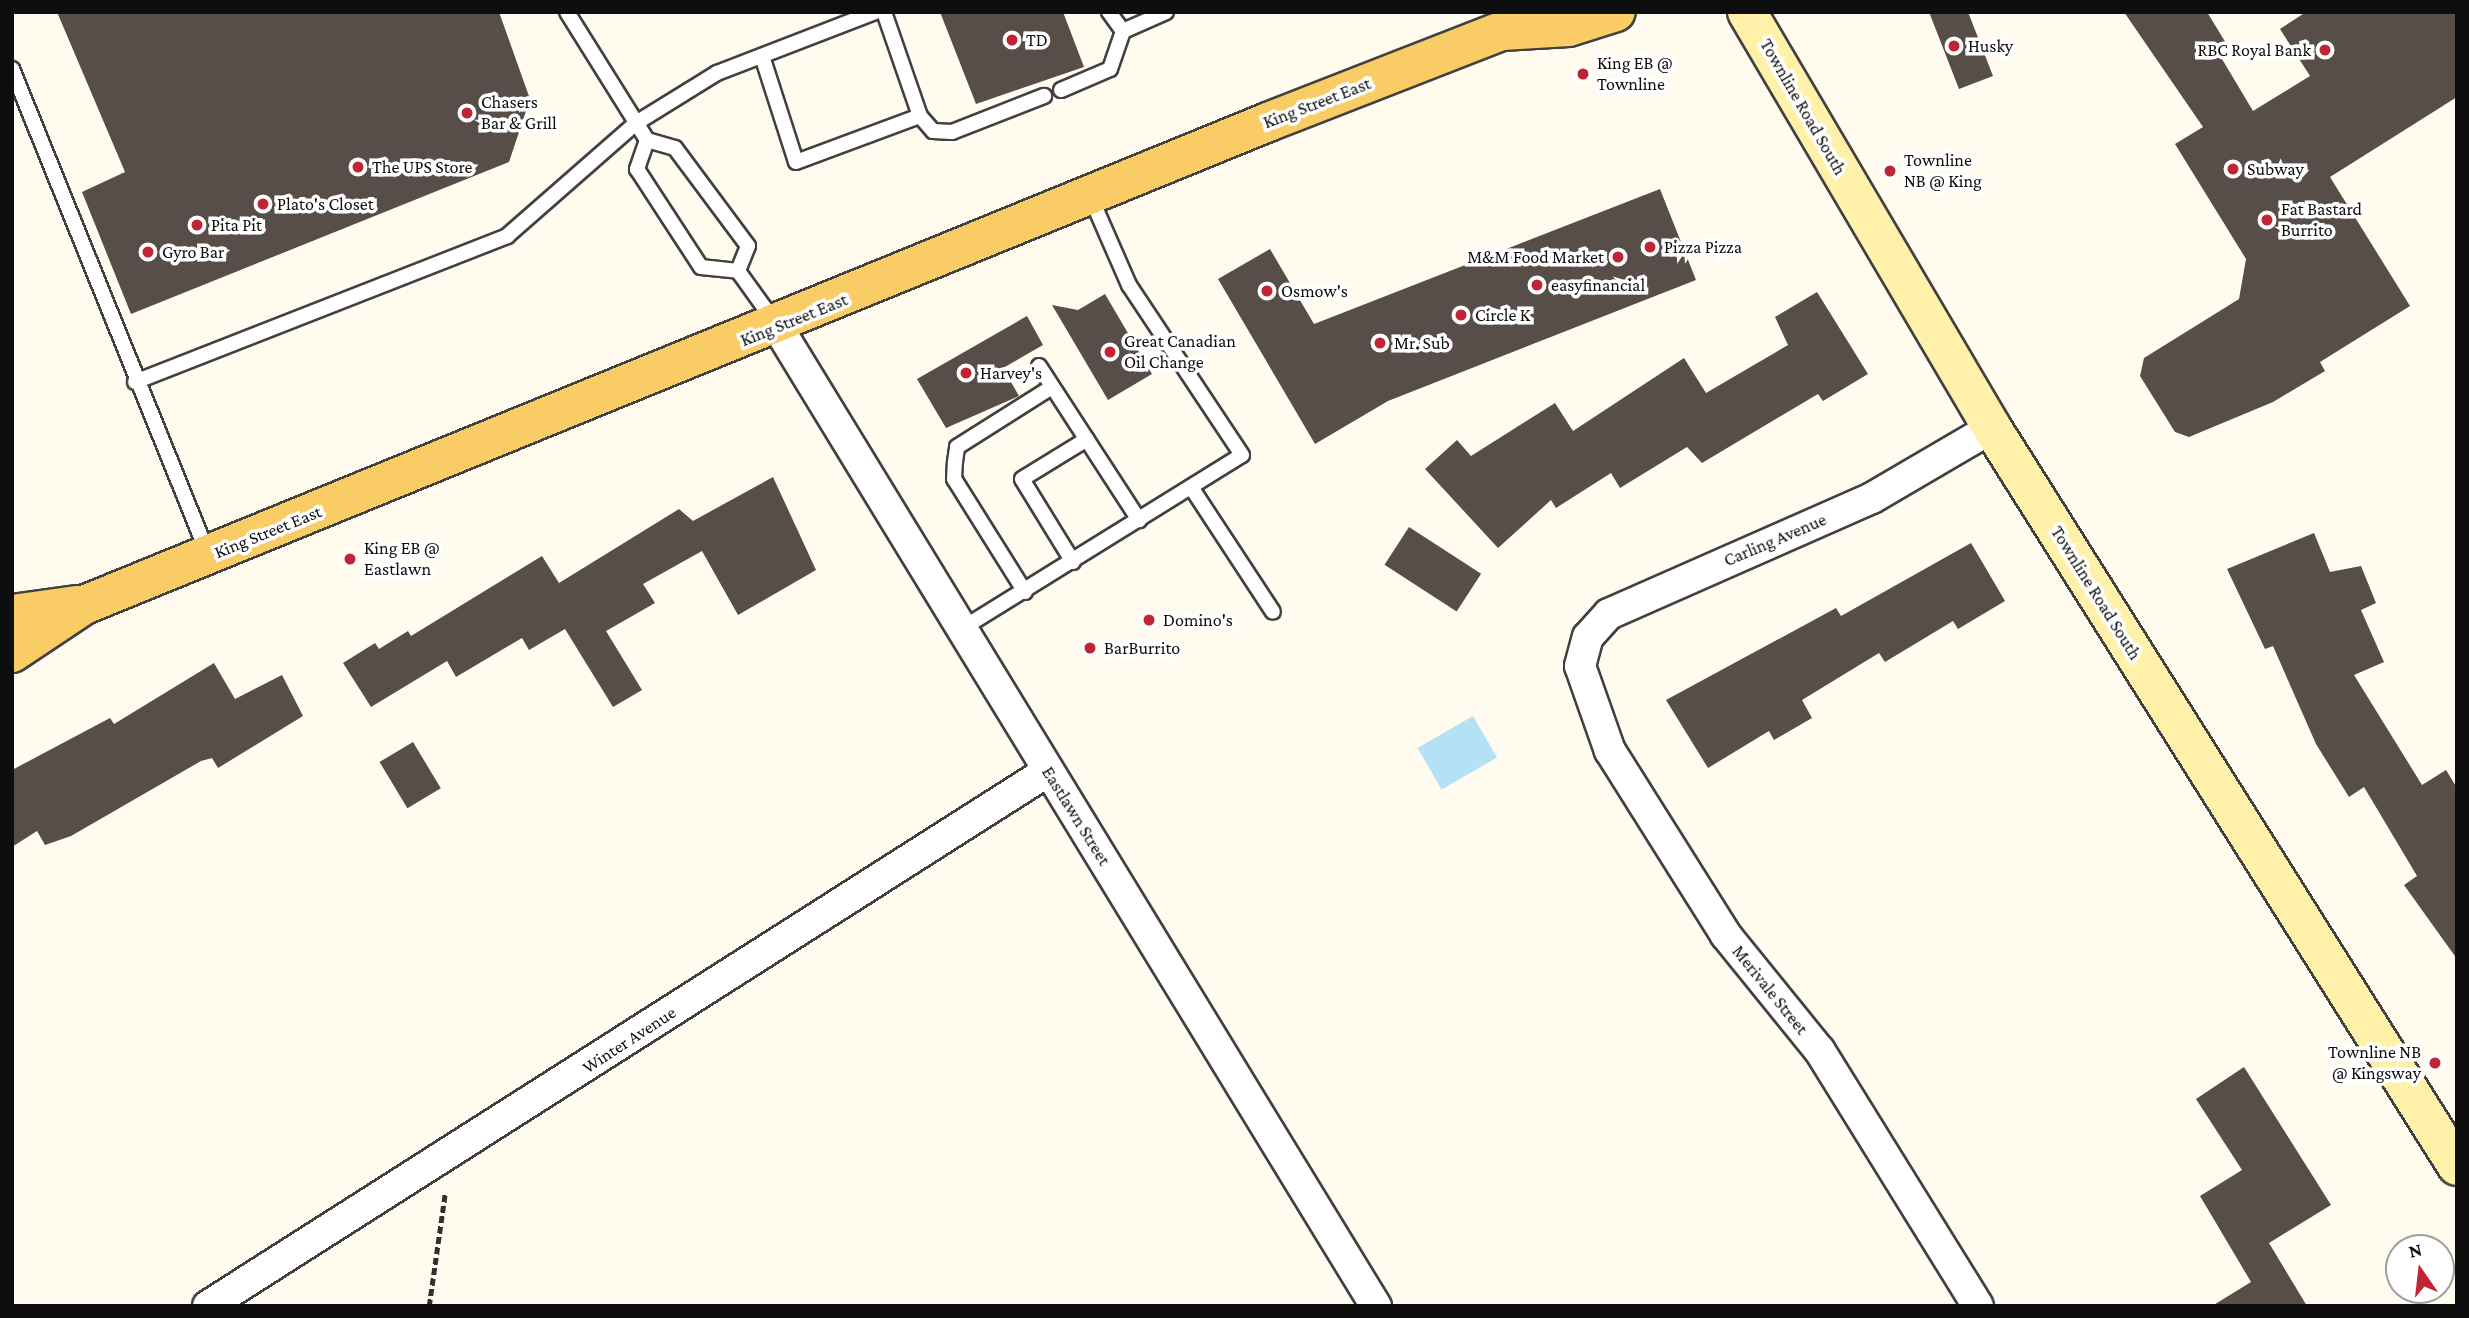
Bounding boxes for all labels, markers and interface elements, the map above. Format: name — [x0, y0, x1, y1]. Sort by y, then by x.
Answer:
place label: TD — [1026, 29, 1048, 51]
marker: TD — [1004, 32, 1020, 48]
street label: Townline Road South — [1755, 35, 1851, 179]
place label: Husky — [1968, 35, 2013, 57]
marker: Husky — [1946, 38, 1962, 54]
place label: RBC Royal Bank — [2197, 39, 2311, 61]
marker: RBC Royal Bank — [2317, 42, 2333, 58]
place label: King EB @ Townline — [1597, 53, 1673, 96]
marker: King EB @ Townline — [1575, 66, 1591, 82]
street label: King Street East — [1260, 73, 1374, 133]
place label: Chasers Bar & Grill — [481, 92, 557, 134]
marker: Chasers Bar & Grill — [459, 105, 475, 121]
place label: Townline NB @ King — [1904, 150, 1982, 192]
place label: The UPS Store — [372, 156, 472, 178]
place label: Subway — [2247, 158, 2304, 180]
marker: The UPS Store — [350, 159, 366, 175]
marker: Subway — [2225, 161, 2241, 177]
marker: Townline NB @ King — [1882, 163, 1898, 179]
place label: Plato's Closet — [277, 193, 374, 215]
marker: Plato's Closet — [255, 196, 271, 212]
place label: Fat Bastard Burrito — [2281, 199, 2362, 242]
marker: Fat Bastard Burrito — [2259, 212, 2275, 228]
place label: Pita Pit — [211, 214, 262, 236]
marker: Pita Pit — [189, 217, 205, 233]
place label: Pizza Pizza — [1664, 236, 1742, 258]
marker: Pizza Pizza — [1642, 239, 1658, 255]
place label: Gyro Bar — [162, 241, 224, 263]
marker: Gyro Bar — [140, 244, 156, 260]
place label: M&M Food Market — [1467, 246, 1604, 268]
marker: M&M Food Market — [1610, 249, 1626, 265]
place label: easyfinancial — [1551, 274, 1645, 296]
marker: easyfinancial — [1529, 277, 1545, 293]
place label: Osmow's — [1281, 280, 1348, 302]
marker: Osmow's — [1259, 283, 1275, 299]
street label: King Street East — [737, 289, 851, 351]
place label: Circle K — [1475, 304, 1530, 326]
marker: Circle K — [1453, 307, 1469, 323]
place label: Great Canadian Oil Change — [1124, 331, 1236, 374]
place label: Mr. Sub — [1394, 332, 1450, 354]
marker: Mr. Sub — [1372, 335, 1388, 351]
marker: Great Canadian Oil Change — [1102, 344, 1118, 360]
place label: Harvey's — [980, 362, 1042, 384]
marker: Harvey's — [958, 365, 974, 381]
street label: King Street East — [211, 501, 325, 563]
street label: Carling Avenue — [1720, 509, 1830, 571]
street label: Townline Road South — [2046, 522, 2146, 664]
place label: King EB @ Eastlawn — [364, 538, 440, 580]
marker: King EB @ Eastlawn — [342, 551, 358, 567]
place label: Domino's — [1163, 609, 1233, 631]
marker: Domino's — [1141, 612, 1157, 628]
place label: BarBurrito — [1104, 637, 1180, 659]
marker: BarBurrito — [1082, 640, 1098, 656]
street label: Eastlawn Street — [1037, 763, 1115, 869]
street label: Merivale Street — [1727, 941, 1813, 1039]
street label: Winter Avenue — [578, 1002, 680, 1078]
place label: Townline NB @ Kingsway — [2328, 1042, 2421, 1084]
marker: Townline NB @ Kingsway — [2427, 1055, 2443, 1071]
north arrow — [2385, 1234, 2455, 1304]
text: N — [2406, 1238, 2424, 1262]

